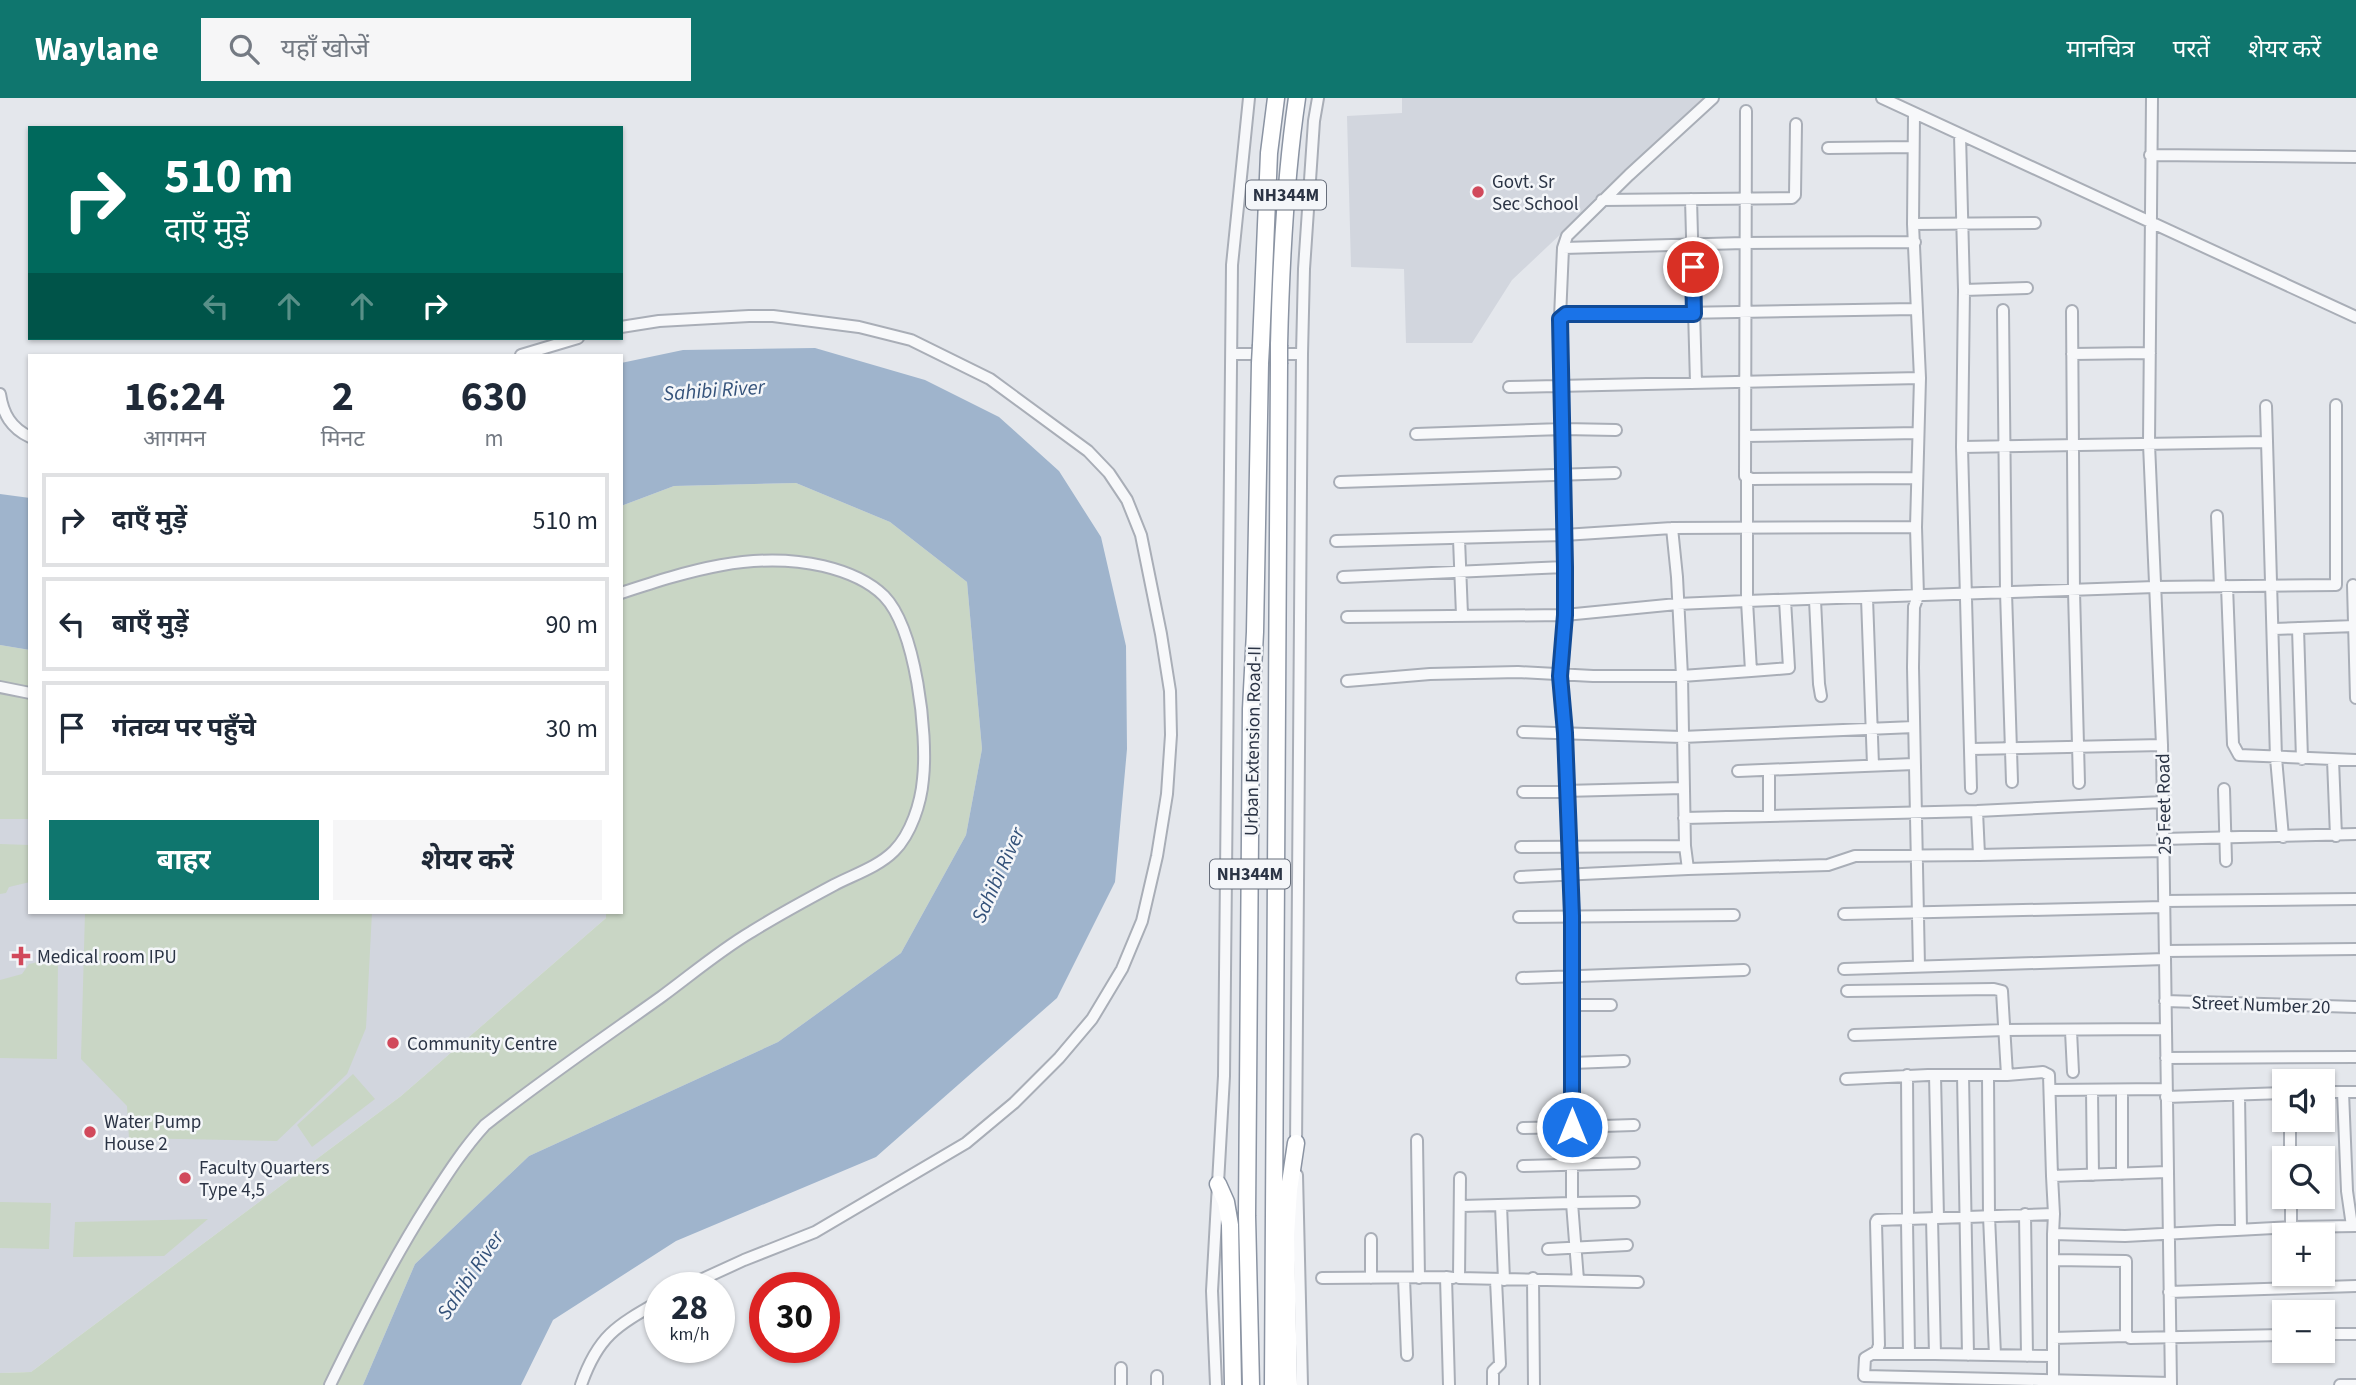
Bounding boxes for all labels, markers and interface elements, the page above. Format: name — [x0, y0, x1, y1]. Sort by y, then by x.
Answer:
search box — [201, 18, 691, 81]
text: Waylane — [35, 26, 159, 73]
icon: search — [225, 30, 263, 68]
text: यहाँ खोजें — [281, 30, 369, 67]
text: मानचित्र — [2066, 32, 2135, 67]
text: परतें — [2173, 32, 2210, 67]
text: शेयर करें — [2248, 32, 2321, 67]
text: 510 m — [164, 142, 293, 212]
icon: right — [49, 154, 140, 245]
place label: Govt. Sr Sec School — [1492, 169, 1579, 218]
road number: NH344M — [1246, 180, 1326, 210]
marker: Govt. Sr Sec School — [1470, 184, 1486, 200]
text: दाएँ मुड़ें — [164, 207, 250, 253]
pin — [1663, 237, 1723, 297]
icon: arrive — [1674, 248, 1712, 286]
icon: left — [197, 287, 235, 325]
icon: ahead — [270, 287, 308, 325]
icon: ahead — [343, 287, 381, 325]
icon: right — [416, 287, 454, 325]
text: 16:24 — [124, 367, 225, 427]
text: 2 — [332, 367, 354, 427]
text: 630 — [461, 367, 527, 427]
water label: Sahibi River — [662, 371, 766, 409]
text: आगमन — [143, 422, 206, 455]
text: मिनट — [321, 422, 365, 455]
text: m — [484, 422, 503, 455]
icon: right — [53, 501, 91, 539]
text: दाएँ मुड़ें — [112, 501, 187, 538]
text: 510 m — [532, 502, 598, 539]
icon: left — [53, 605, 91, 643]
text: बाएँ मुड़ें — [112, 605, 189, 642]
text: 90 m — [545, 606, 598, 643]
street label: Urban Extension Road-II — [1238, 646, 1269, 836]
icon: arrive — [53, 709, 91, 747]
text: गंतव्य पर पहुँचे — [112, 709, 256, 746]
text: 30 m — [545, 710, 598, 747]
street label: 25 Feet Road — [2150, 753, 2179, 855]
button: बाहर — [49, 820, 319, 900]
button: शेयर करें — [333, 820, 602, 900]
water label: Sahibi River — [964, 822, 1033, 927]
road number: NH344M — [1210, 860, 1290, 888]
place label: Medical room IPU — [37, 944, 177, 971]
marker: Medical room IPU — [11, 946, 31, 966]
street label: Street Number 20 — [2191, 990, 2331, 1021]
place label: Community Centre — [407, 1031, 557, 1058]
marker: Community Centre — [385, 1035, 401, 1051]
map controls — [2272, 1069, 2335, 1363]
button: sound — [2272, 1069, 2335, 1132]
position arrow — [1535, 1090, 1609, 1164]
place label: Water Pump House 2 — [104, 1109, 201, 1158]
marker: Water Pump House 2 — [82, 1124, 98, 1140]
button: search — [2272, 1146, 2335, 1209]
place label: Faculty Quarters Type 4,5 — [199, 1155, 329, 1204]
marker: Faculty Quarters Type 4,5 — [177, 1170, 193, 1186]
button: + — [2272, 1223, 2335, 1286]
water label: Sahibi River — [429, 1224, 511, 1325]
speed limit sign: 30 — [749, 1272, 840, 1363]
text: 28 — [671, 1283, 708, 1333]
button: − — [2272, 1300, 2335, 1363]
text: km/h — [670, 1322, 709, 1347]

